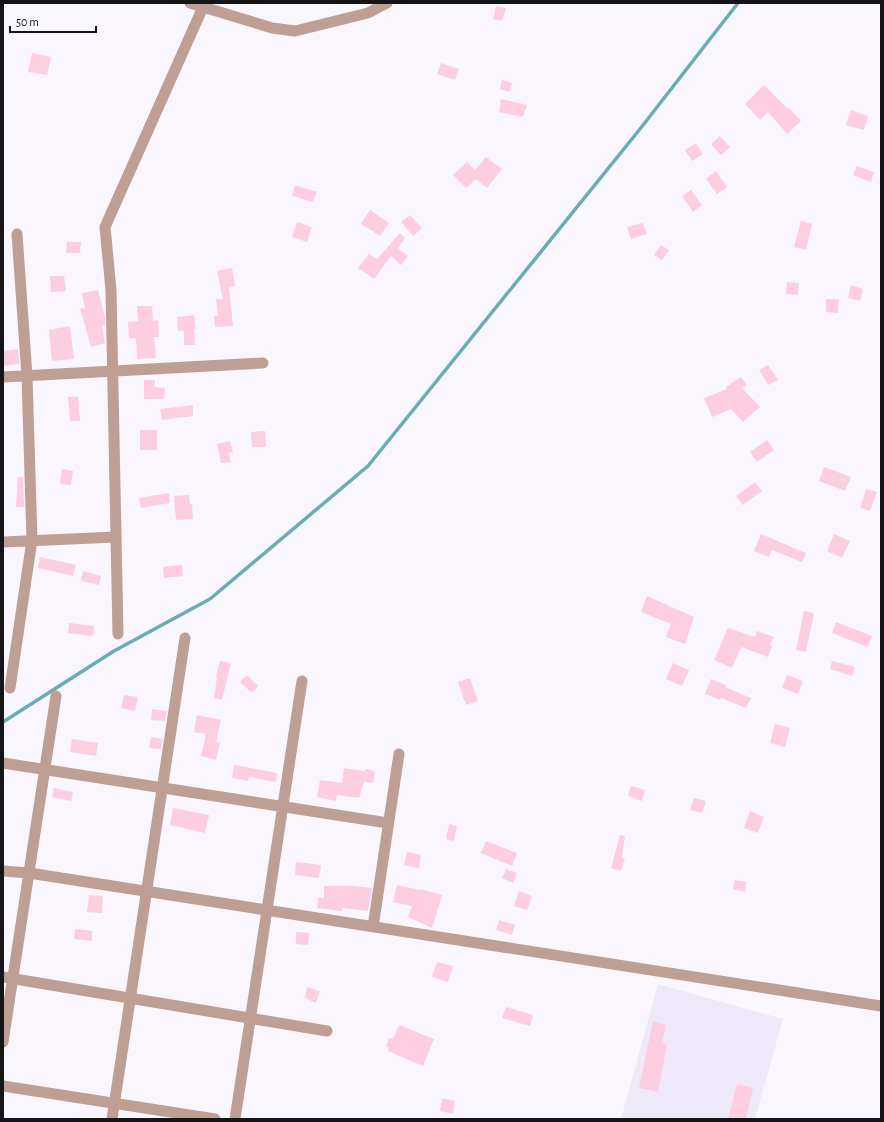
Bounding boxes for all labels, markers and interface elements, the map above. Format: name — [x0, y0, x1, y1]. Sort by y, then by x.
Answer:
scale bar — [10, 8, 96, 34]
text: 50 m — [16, 16, 39, 28]

